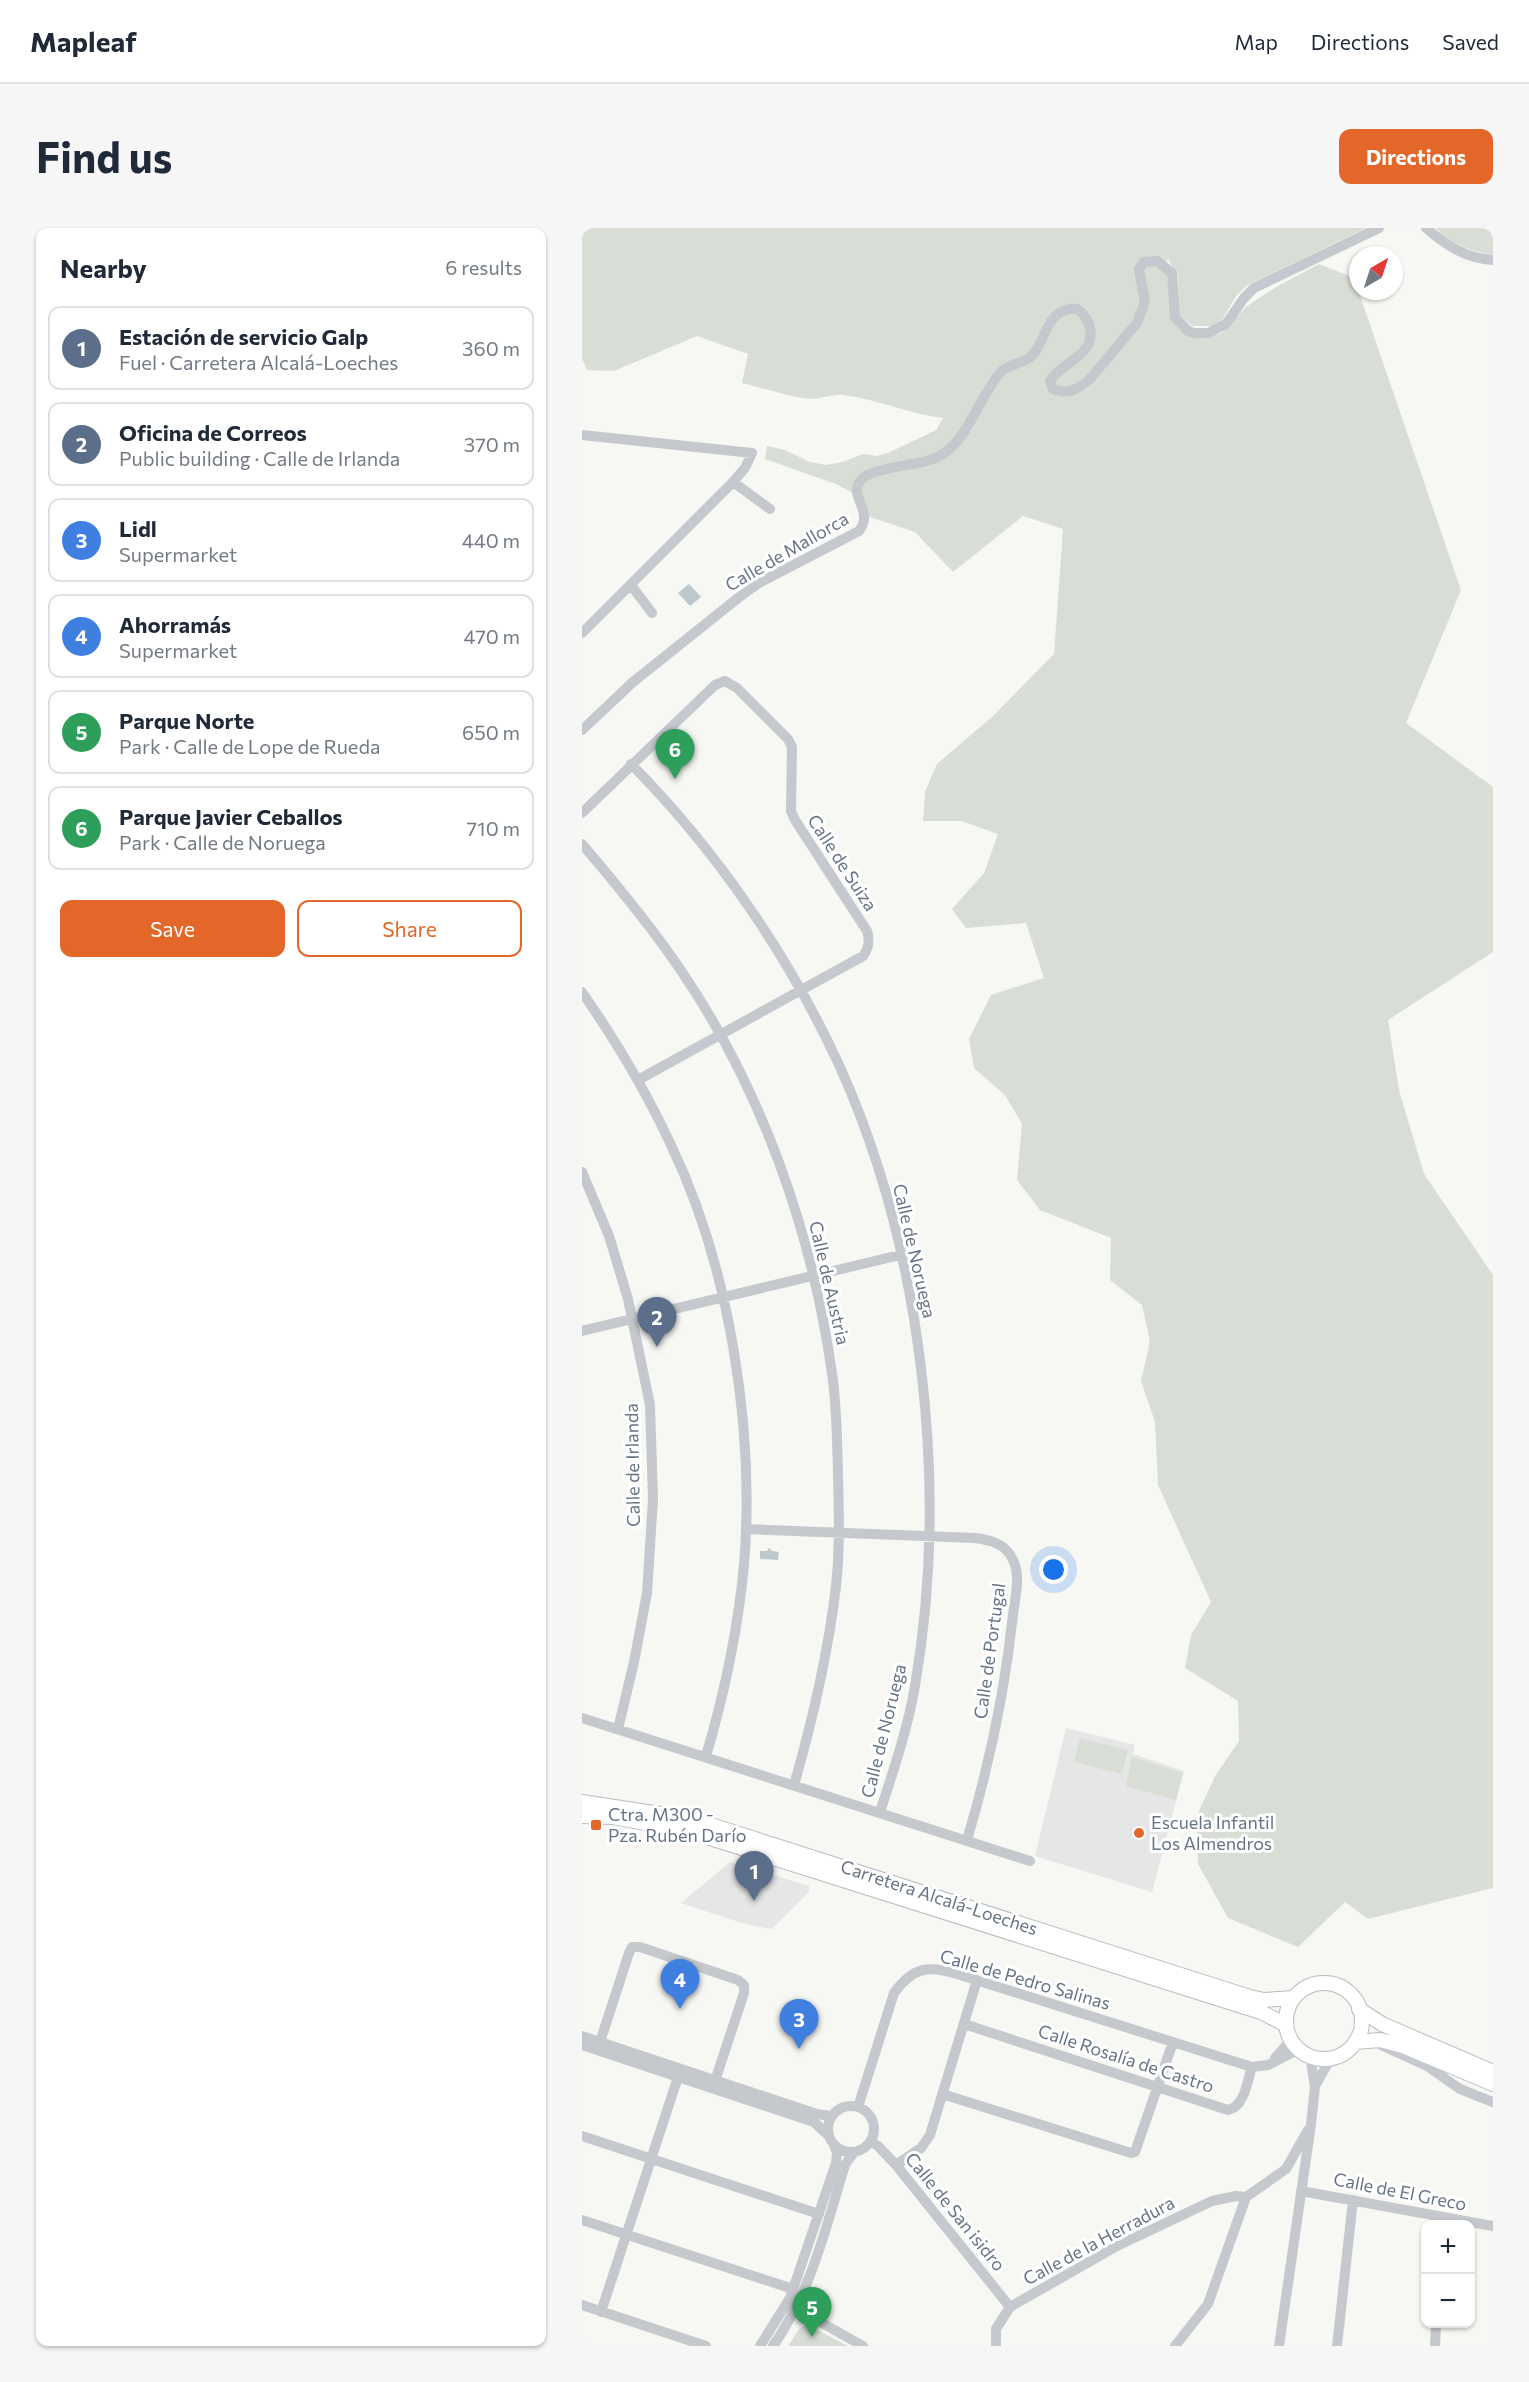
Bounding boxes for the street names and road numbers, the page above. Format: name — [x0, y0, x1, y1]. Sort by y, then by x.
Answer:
street label: Calle de Mallorca — [721, 507, 852, 595]
street label: Calle de Suiza — [803, 810, 882, 915]
street label: Calle de Noruega — [889, 1181, 941, 1320]
street label: Calle de Austria — [805, 1219, 855, 1347]
street label: Calle de Irlanda — [620, 1403, 644, 1527]
street label: Calle de Portugal — [969, 1581, 1009, 1720]
street label: Calle de Noruega — [856, 1661, 910, 1800]
street label: Carretera Alcalá-Loeches — [838, 1855, 1041, 1939]
street label: Calle de Pedro Salinas — [938, 1944, 1113, 2014]
street label: Calle Rosalía de Castro — [1036, 2019, 1217, 2097]
street label: Calle de San isidro — [901, 2148, 1010, 2275]
street label: Calle de El Greco — [1332, 2167, 1469, 2215]
street label: Calle de la Herradura — [1019, 2191, 1178, 2289]

